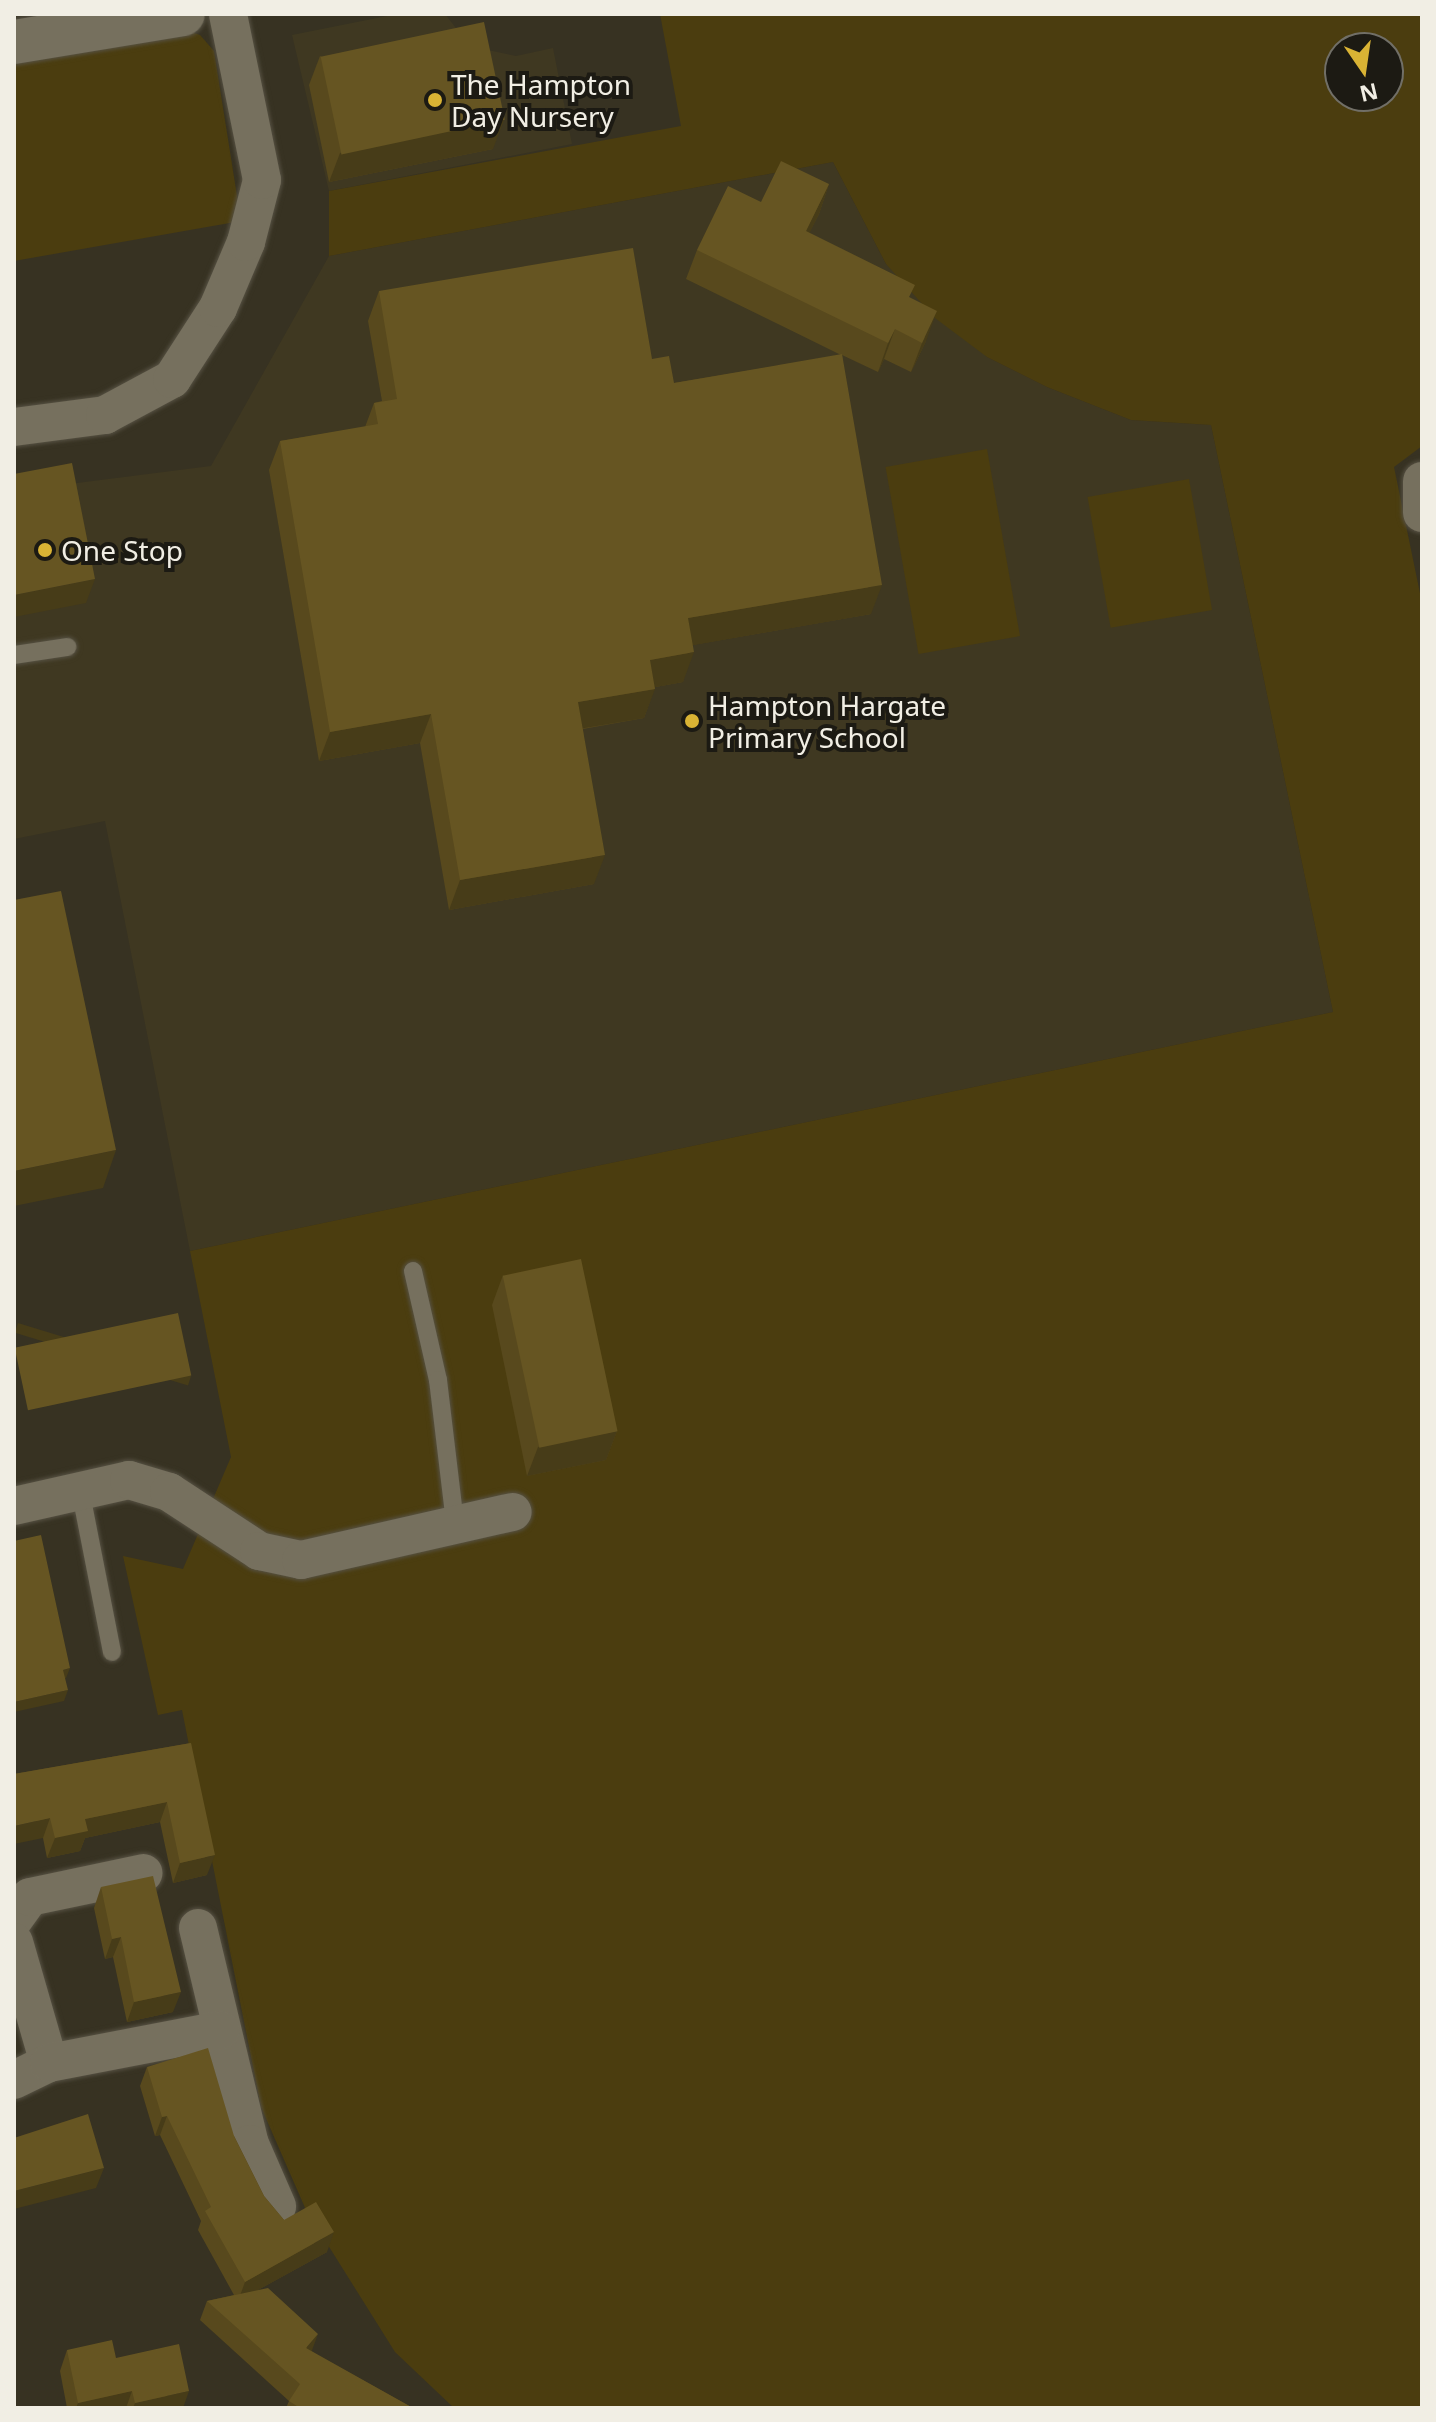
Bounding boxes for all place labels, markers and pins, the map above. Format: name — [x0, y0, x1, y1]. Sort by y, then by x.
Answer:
place label: The Hampton Day Nursery — [451, 67, 631, 133]
marker: The Hampton Day Nursery — [426, 91, 444, 109]
place label: One Stop — [61, 533, 183, 567]
marker: One Stop — [36, 541, 54, 559]
place label: Hampton Hargate Primary School — [708, 688, 946, 754]
marker: Hampton Hargate Primary School — [683, 712, 701, 730]

